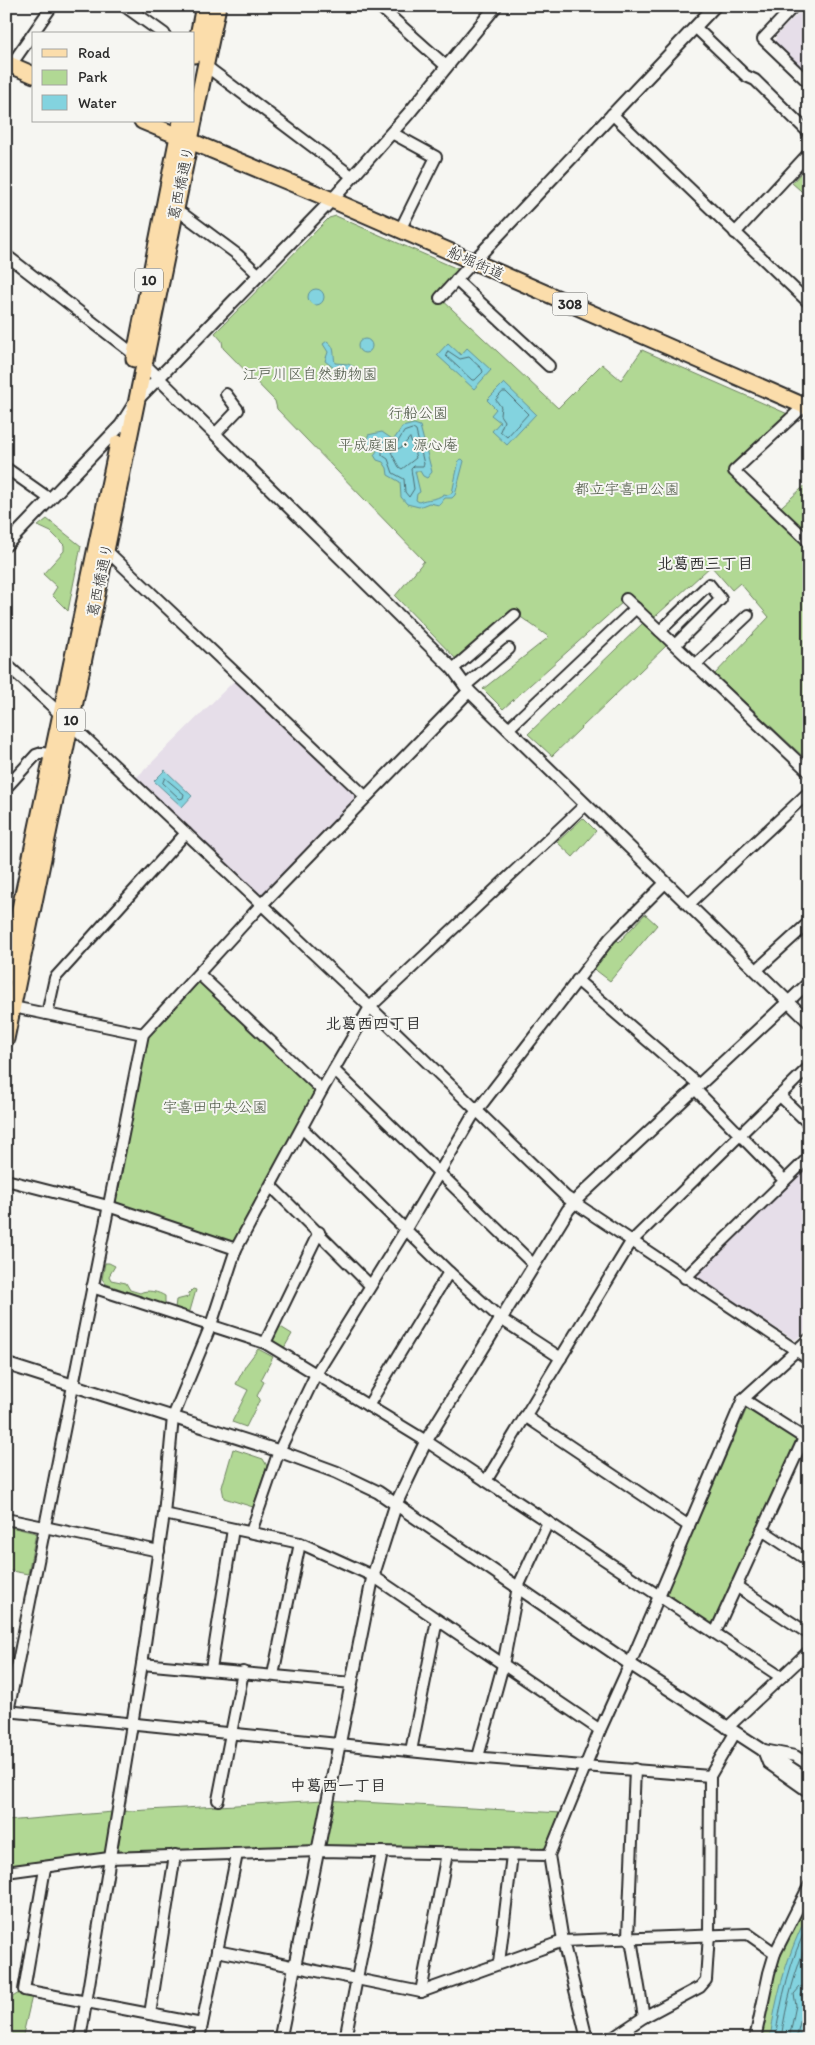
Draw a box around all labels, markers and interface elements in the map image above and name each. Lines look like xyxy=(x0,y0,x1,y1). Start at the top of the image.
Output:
legend xyxy=(32,32,195,122)
text: Road xyxy=(78,44,111,62)
text: Park xyxy=(78,68,108,86)
text: Water xyxy=(78,94,117,112)
street label: 葛西橋通り xyxy=(164,144,198,222)
street label: 船堀街道 xyxy=(445,243,507,283)
road number: 10 xyxy=(135,268,163,292)
road number: 308 xyxy=(552,292,588,316)
park label: 江戸川区自然動物園 xyxy=(242,365,378,383)
park label: 行船公園 xyxy=(388,404,448,422)
park label: 平成庭園・源心庵 xyxy=(338,436,458,454)
park label: 都立宇喜田公園 xyxy=(574,480,680,498)
street label: 葛西橋通り xyxy=(83,541,117,619)
district label: 北葛西三丁目 xyxy=(657,554,753,573)
road number: 10 xyxy=(57,708,85,732)
district label: 北葛西四丁目 xyxy=(325,1014,421,1033)
park label: 宇喜田中央公園 xyxy=(162,1098,268,1116)
district label: 中葛西一丁目 xyxy=(290,1776,386,1795)

